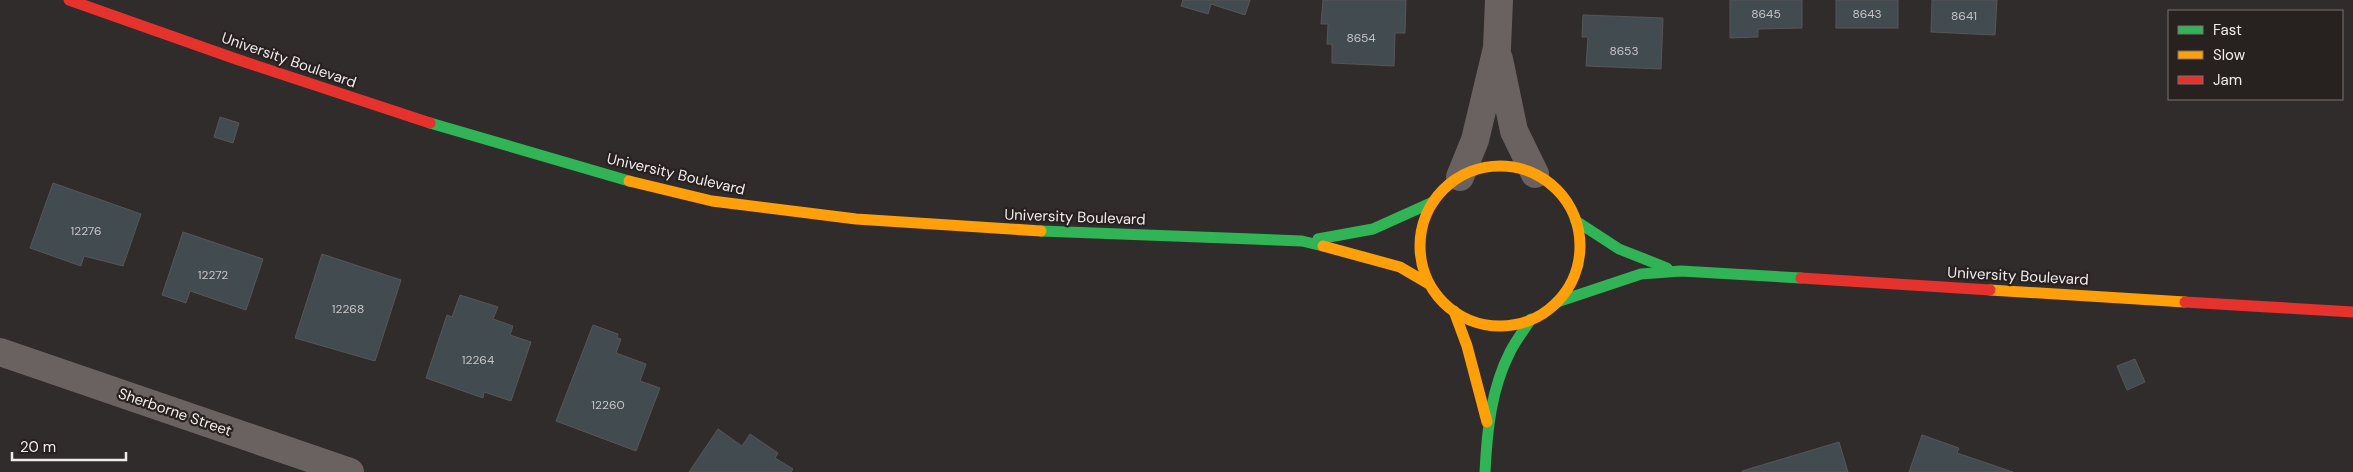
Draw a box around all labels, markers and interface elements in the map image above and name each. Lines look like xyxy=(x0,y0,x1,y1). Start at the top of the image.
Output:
house number: 8645 xyxy=(1751,6,1781,22)
house number: 8643 xyxy=(1852,6,1882,22)
house number: 8641 xyxy=(1951,8,1977,24)
legend xyxy=(2168,10,2343,100)
text: Fast xyxy=(2213,20,2242,40)
street label: University Boulevard xyxy=(219,28,359,92)
house number: 8654 xyxy=(1346,30,1376,46)
house number: 8653 xyxy=(1609,43,1639,59)
text: Slow xyxy=(2213,45,2246,65)
text: Jam xyxy=(2213,70,2242,90)
street label: University Boulevard xyxy=(605,148,747,200)
street label: University Boulevard xyxy=(1004,205,1146,229)
house number: 12276 xyxy=(71,223,102,239)
street label: University Boulevard xyxy=(1947,262,2089,290)
house number: 12272 xyxy=(198,267,228,283)
house number: 12268 xyxy=(332,301,364,317)
house number: 12264 xyxy=(462,352,494,368)
street label: Sherborne Street xyxy=(116,383,235,441)
house number: 12260 xyxy=(591,397,625,413)
scale bar xyxy=(12,430,126,462)
text: 20 m xyxy=(20,437,56,457)

